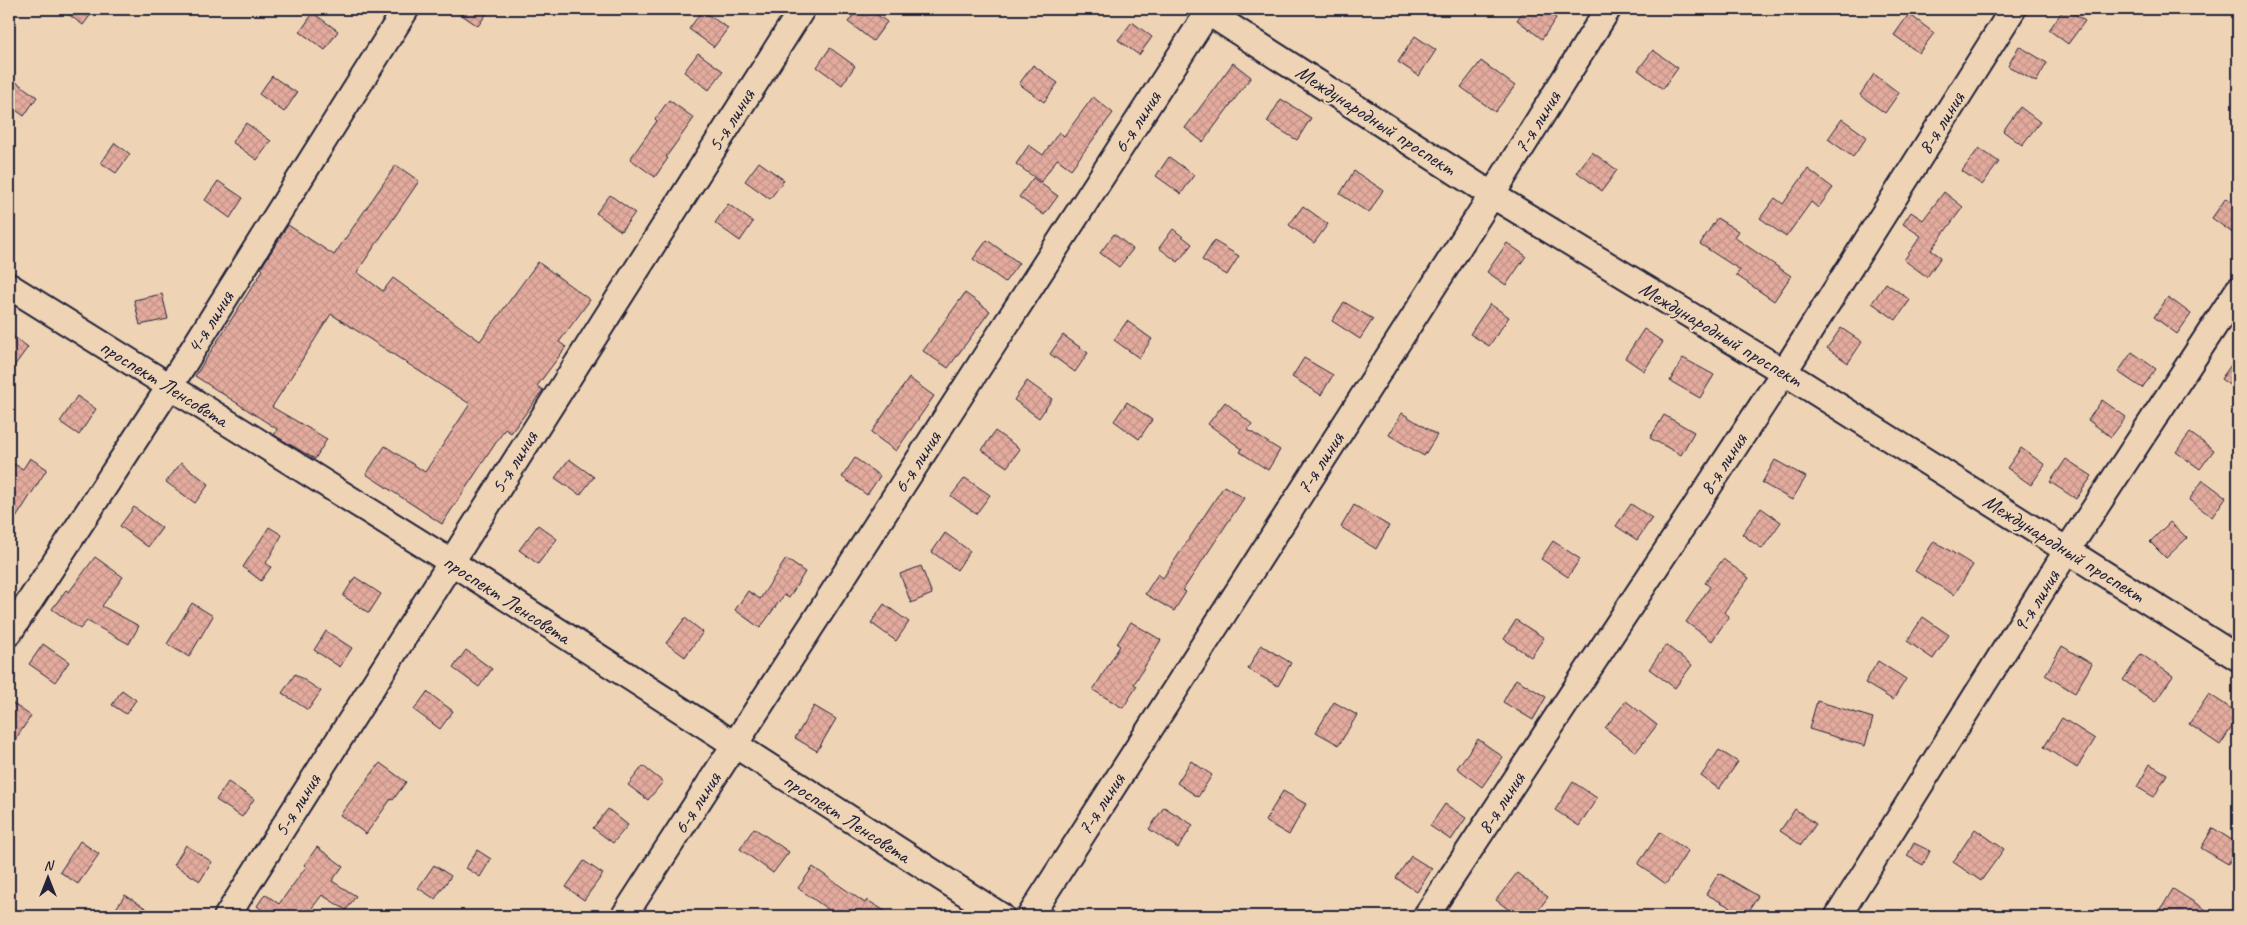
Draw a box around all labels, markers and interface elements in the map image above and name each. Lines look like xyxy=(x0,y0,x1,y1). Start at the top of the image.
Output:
street label: Международный проспект xyxy=(1291,58,1462,182)
street label: 5-я линия xyxy=(702,83,761,156)
street label: 6-я линия xyxy=(1107,85,1168,158)
street label: 7-я линия xyxy=(1508,85,1567,158)
street label: 8-я линия xyxy=(1912,86,1971,159)
street label: Международный проспект xyxy=(1635,275,1808,394)
street label: 4-я линия xyxy=(181,285,240,358)
street label: проспект Ленсовета xyxy=(95,333,235,434)
street label: 5-я линия xyxy=(485,425,544,498)
street label: 6-я линия xyxy=(887,425,948,498)
street label: 7-я линия xyxy=(1290,426,1351,499)
street label: 8-я линия xyxy=(1693,427,1754,500)
street label: Международный проспект xyxy=(1978,488,2151,609)
street label: проспект Ленсовета xyxy=(439,548,577,651)
street label: 9-я линия xyxy=(2007,564,2066,637)
street label: 6-я линия xyxy=(667,766,728,839)
street label: 8-я линия xyxy=(1471,766,1532,839)
street label: проспект Ленсовета xyxy=(779,767,917,870)
street label: 7-я линия xyxy=(1071,767,1132,840)
street label: 5-я линия xyxy=(268,768,327,841)
north arrow xyxy=(22,852,72,902)
text: N xyxy=(44,857,55,874)

